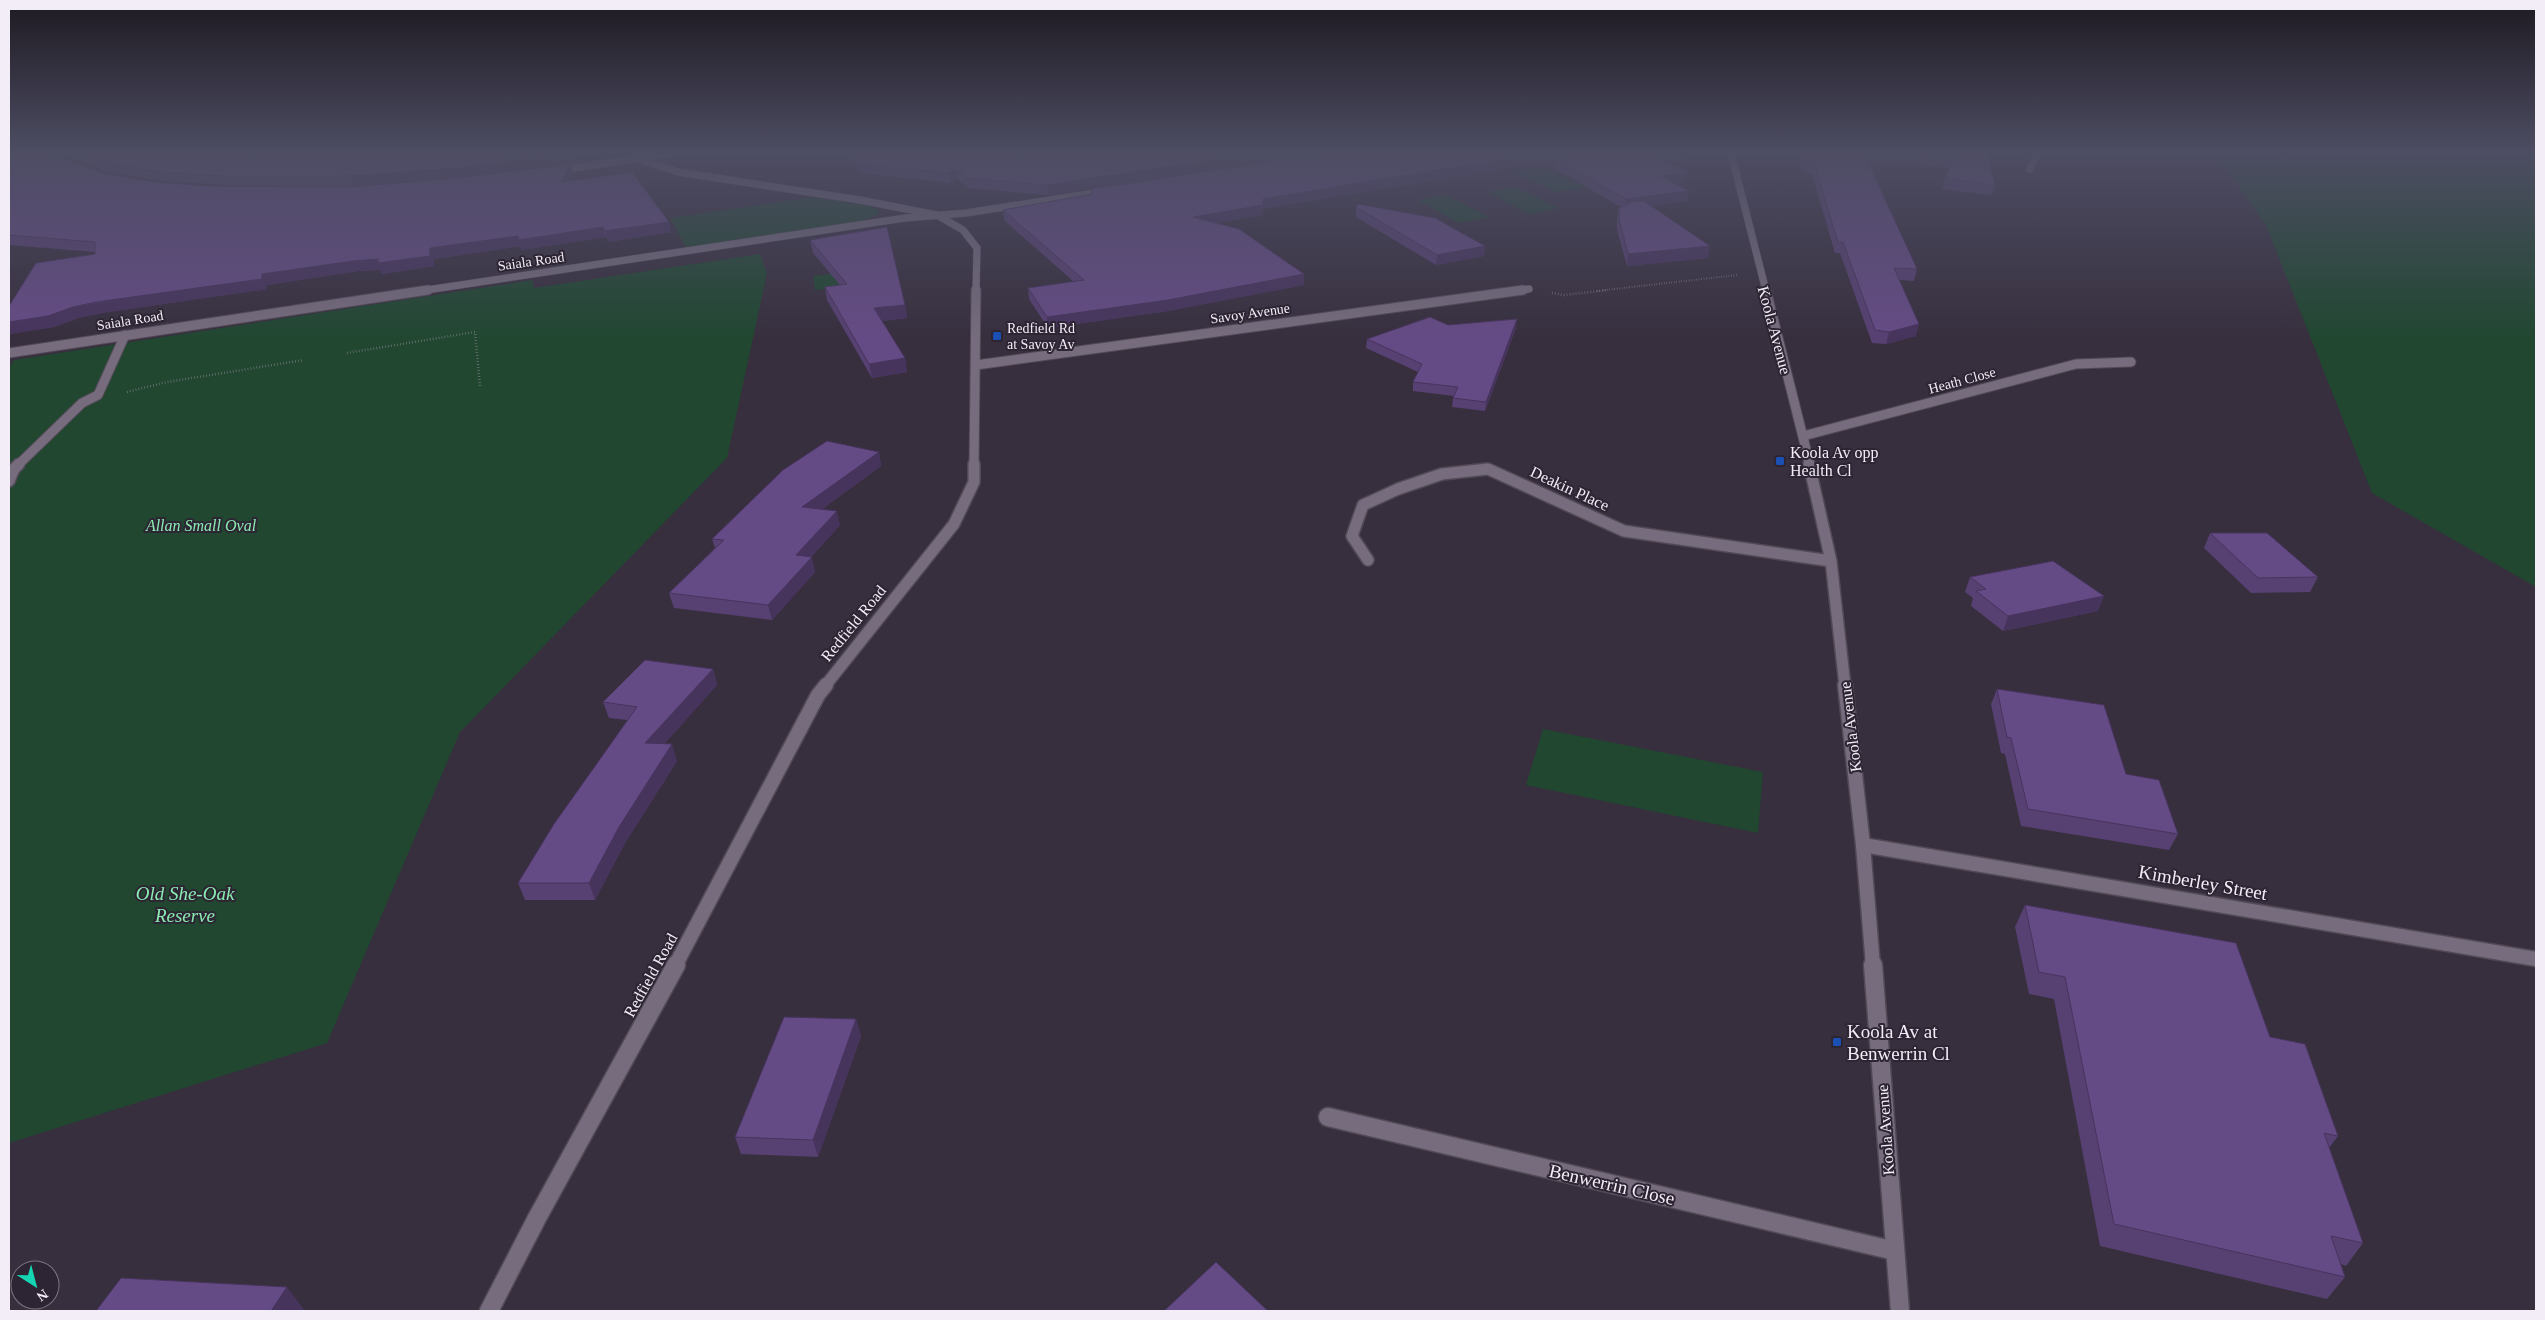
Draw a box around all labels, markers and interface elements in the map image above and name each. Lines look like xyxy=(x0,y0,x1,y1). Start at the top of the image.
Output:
street label: Saiala Road xyxy=(497,249,565,274)
street label: Koola Avenue xyxy=(1755,284,1794,376)
street label: Savoy Avenue xyxy=(1209,300,1291,327)
street label: Saiala Road xyxy=(96,308,164,333)
place label: Redfield Rd at Savoy Av xyxy=(1007,321,1075,352)
marker: Redfield Rd at Savoy Av xyxy=(991,330,1003,342)
street label: Heath Close xyxy=(1927,364,1997,397)
place label: Koola Av opp Health Cl xyxy=(1790,444,1879,479)
marker: Koola Av opp Health Cl xyxy=(1774,455,1786,467)
street label: Deakin Place xyxy=(1528,463,1612,514)
park label: Allan Small Oval xyxy=(145,517,257,534)
street label: Redfield Road xyxy=(818,582,889,665)
street label: Koola Avenue xyxy=(1837,681,1864,773)
street label: Kimberley Street xyxy=(2137,861,2270,904)
park label: Old She-Oak Reserve xyxy=(136,883,235,926)
street label: Redfield Road xyxy=(620,931,680,1020)
place label: Koola Av at Benwerrin Cl xyxy=(1847,1021,1950,1064)
marker: Koola Av at Benwerrin Cl xyxy=(1831,1036,1843,1048)
street label: Koola Avenue xyxy=(1874,1084,1897,1176)
street label: Benwerrin Close xyxy=(1547,1160,1677,1209)
north arrow xyxy=(10,1260,60,1310)
text: N xyxy=(34,1286,51,1304)

